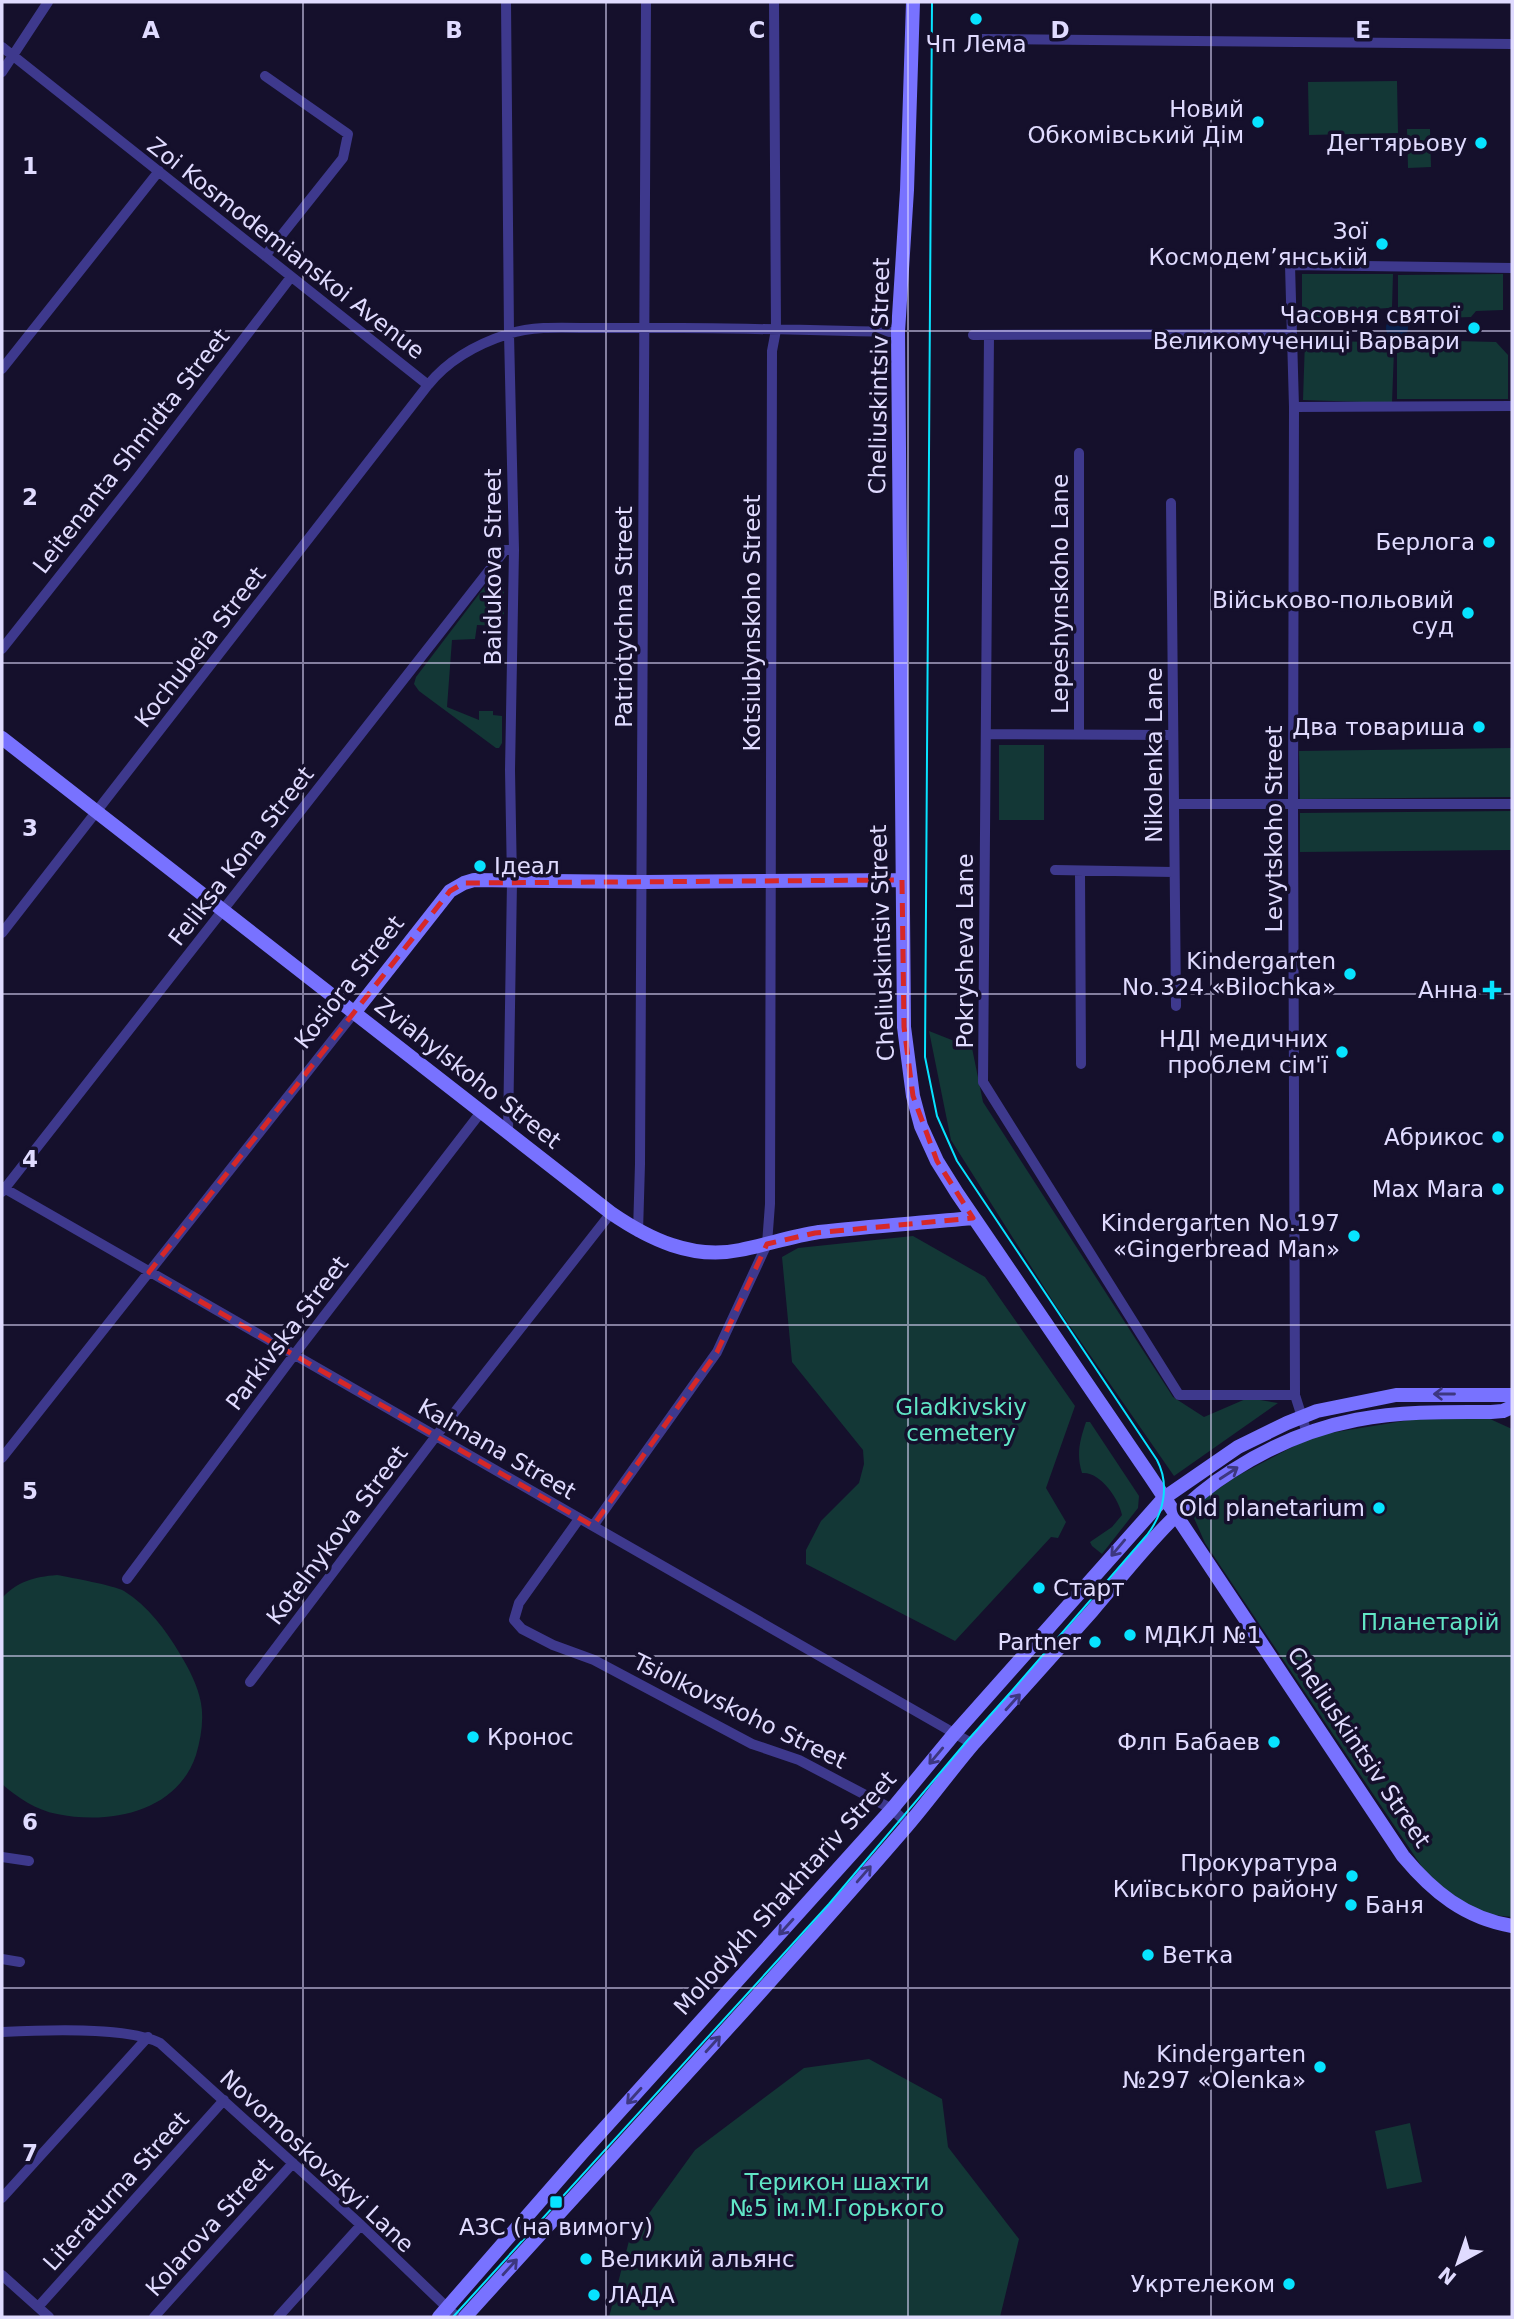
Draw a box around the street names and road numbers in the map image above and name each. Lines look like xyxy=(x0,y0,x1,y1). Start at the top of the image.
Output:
street label: Zoi Kosmodemianskoi Avenue xyxy=(142,132,430,364)
street label: Cheliuskintsiv Street xyxy=(864,257,894,495)
street label: Leitenanta Shmidta Street xyxy=(28,324,234,578)
street label: Baidukova Street xyxy=(480,469,506,665)
street label: Lepeshynskoho Lane xyxy=(1047,474,1073,714)
street label: Kotsiubynskoho Street xyxy=(739,494,765,752)
street label: Patriotychna Street xyxy=(611,506,637,728)
street label: Kochubeia Street xyxy=(129,562,271,732)
street label: Nikolenka Lane xyxy=(1141,667,1167,843)
street label: Levytskoho Street xyxy=(1261,725,1287,933)
street label: Feliksa Kona Street xyxy=(163,762,319,950)
street label: Cheliuskintsiv Street xyxy=(865,824,899,1062)
street label: Pokrysheva Lane xyxy=(952,854,978,1048)
street label: Kosiora Street xyxy=(289,910,409,1054)
street label: Zviahylskoho Street xyxy=(370,992,566,1154)
street label: Parkivska Street xyxy=(221,1251,353,1415)
street label: Kalmana Street xyxy=(414,1393,580,1505)
street label: Kotelnykova Street xyxy=(261,1440,413,1630)
street label: Cheliuskintsiv Street xyxy=(1282,1642,1436,1852)
street label: Tsiolkovskoho Street xyxy=(628,1648,851,1774)
street label: Molodykh Shakhtariv Street xyxy=(669,1766,901,2020)
street label: Novomoskovskyi Lane xyxy=(215,2065,419,2257)
street label: Literaturna Street xyxy=(38,2106,194,2276)
street label: Kolarova Street xyxy=(140,2153,278,2301)

